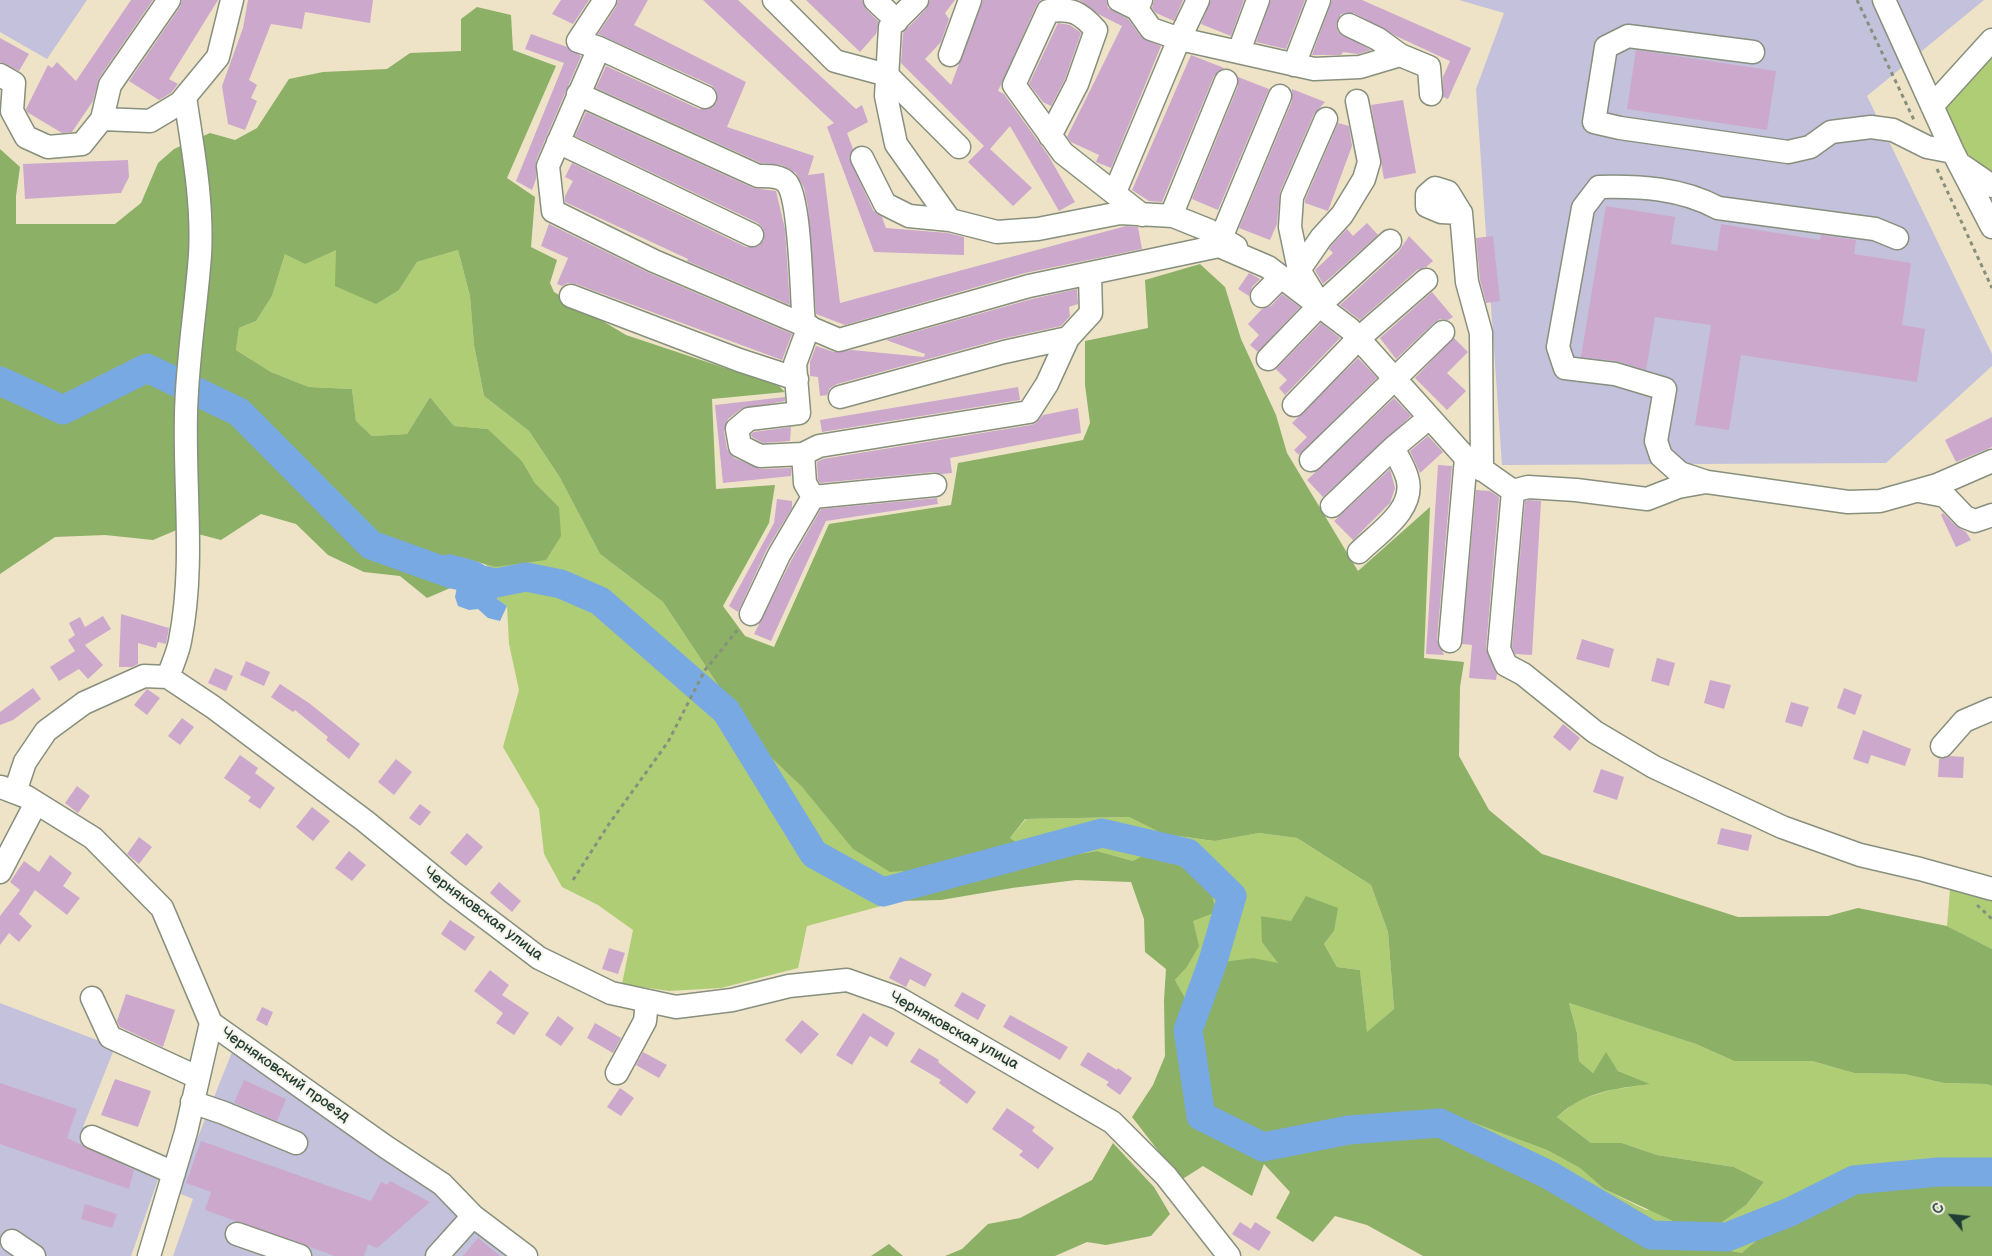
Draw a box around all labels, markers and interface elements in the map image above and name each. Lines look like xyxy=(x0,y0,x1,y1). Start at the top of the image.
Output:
street label: Черняковская улица xyxy=(420,863,546,965)
street label: Черняковская улица xyxy=(886,988,1022,1074)
street label: Черняковский проезд xyxy=(217,1024,353,1126)
north arrow xyxy=(1927,1191,1977,1241)
text: С xyxy=(1929,1200,1948,1217)

